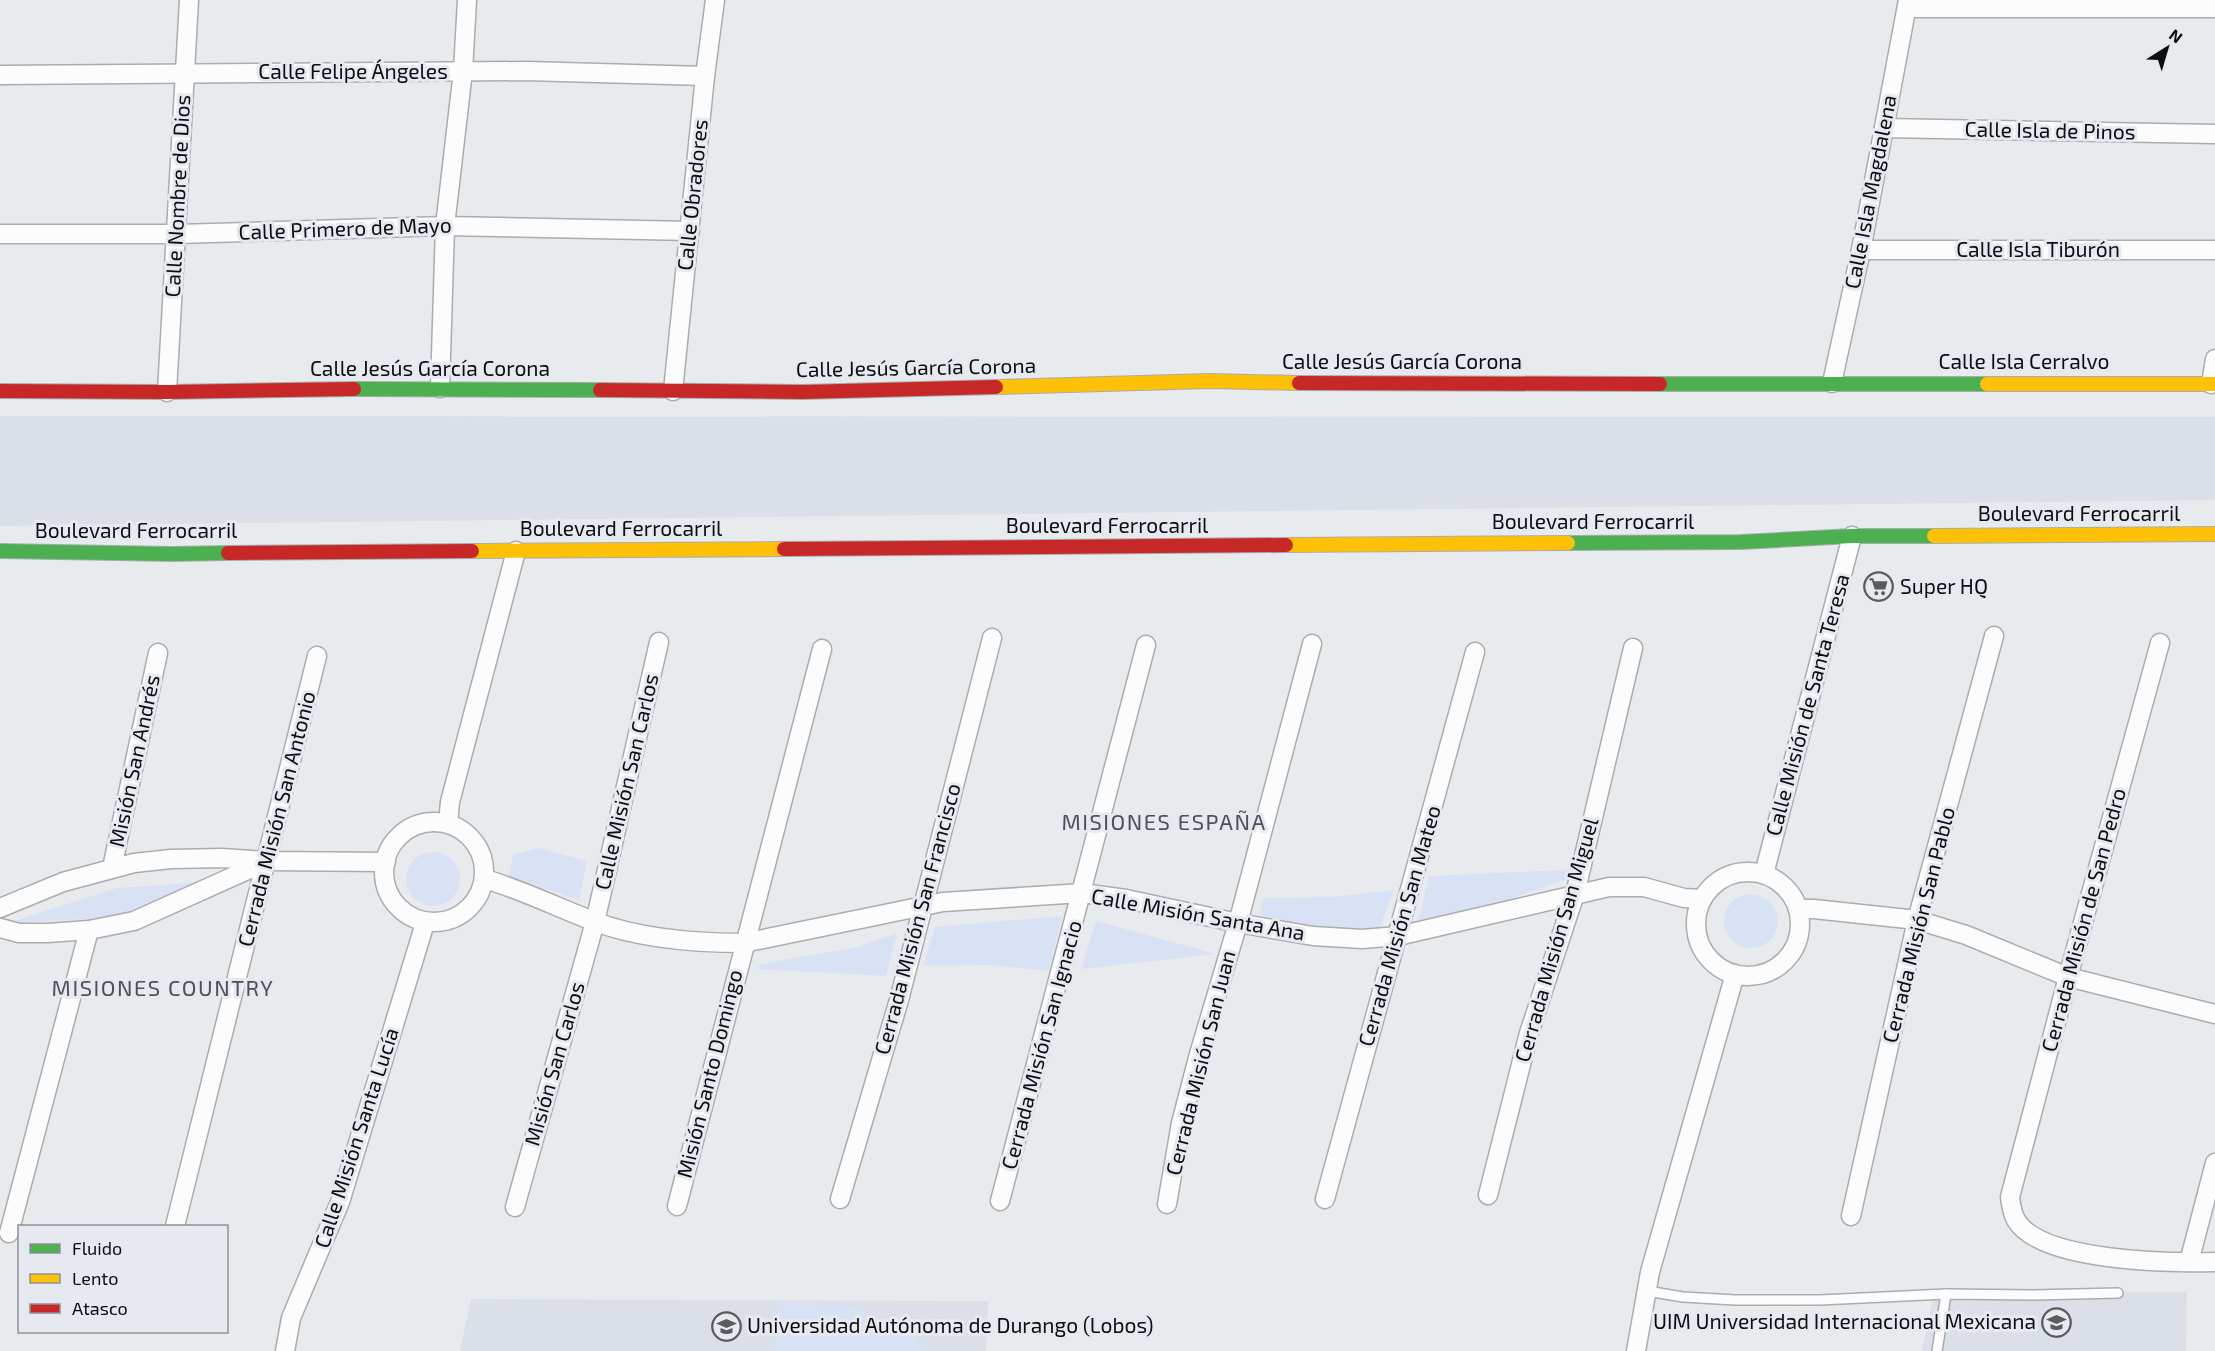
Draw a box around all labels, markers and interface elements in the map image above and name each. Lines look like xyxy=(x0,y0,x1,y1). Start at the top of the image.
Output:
north arrow xyxy=(2137,18,2197,78)
text: N xyxy=(2166,25,2187,47)
street label: Calle Felipe Ángeles xyxy=(258,58,448,83)
street label: Calle Isla Magdalena xyxy=(1838,93,1901,291)
street label: Calle Nombre de Dios xyxy=(159,94,194,298)
street label: Calle Isla de Pinos xyxy=(1964,116,2136,143)
street label: Calle Obradores xyxy=(671,118,712,272)
street label: Calle Primero de Mayo xyxy=(238,211,452,244)
street label: Calle Isla Tiburón xyxy=(1956,236,2120,261)
street label: Calle Jesús García Corona xyxy=(1282,348,1522,373)
street label: Calle Isla Cerralvo xyxy=(1939,348,2109,373)
street label: Calle Jesús García Corona xyxy=(796,352,1036,381)
street label: Calle Jesús García Corona xyxy=(310,355,550,380)
street label: Boulevard Ferrocarril xyxy=(1978,500,2181,525)
street label: Boulevard Ferrocarril xyxy=(1492,508,1695,533)
street label: Boulevard Ferrocarril xyxy=(1006,512,1209,537)
street label: Boulevard Ferrocarril xyxy=(520,515,723,540)
street label: Boulevard Ferrocarril xyxy=(35,517,238,542)
street label: Calle Misión de Santa Teresa xyxy=(1760,571,1854,838)
supermarket icon: Super HQ xyxy=(1863,571,1895,603)
place label: Super HQ xyxy=(1900,573,1988,599)
street label: Calle Misión San Carlos xyxy=(588,671,663,892)
street label: Misión San Andrés xyxy=(103,672,164,849)
street label: Cerrada Misión San Antonio xyxy=(232,688,319,949)
street label: Cerrada Misión San Francisco xyxy=(868,780,965,1057)
street label: Cerrada Misión de San Pedro xyxy=(2035,785,2130,1054)
street label: Cerrada Misión San Mateo xyxy=(1352,802,1445,1049)
street label: Cerrada Misión San Pablo xyxy=(1876,804,1959,1045)
district label: MISIONES ESPAÑA xyxy=(1061,808,1267,834)
street label: Cerrada Misión San Miguel xyxy=(1509,814,1603,1065)
street label: Calle Misión Santa Ana xyxy=(1090,882,1307,945)
street label: Cerrada Misión San Ignacio xyxy=(995,917,1086,1172)
street label: Cerrada Misión San Juan xyxy=(1159,948,1240,1178)
street label: Misión Santo Domingo xyxy=(671,967,747,1180)
district label: MISIONES COUNTRY xyxy=(52,974,274,1000)
street label: Misión San Carlos xyxy=(518,979,589,1148)
street label: Calle Misión Santa Lucía xyxy=(308,1024,403,1251)
legend xyxy=(18,1225,228,1333)
text: Fluido xyxy=(72,1237,122,1259)
text: Lento xyxy=(72,1267,118,1289)
text: Atasco xyxy=(72,1297,128,1319)
school or university icon: UIM Universidad Internacional Mexicana xyxy=(2041,1306,2073,1338)
place label: UIM Universidad Internacional Mexicana xyxy=(1653,1308,2036,1333)
school or university icon: Universidad Autónoma de Durango (Lobos) xyxy=(710,1310,742,1342)
place label: Universidad Autónoma de Durango (Lobos) xyxy=(747,1312,1154,1337)

